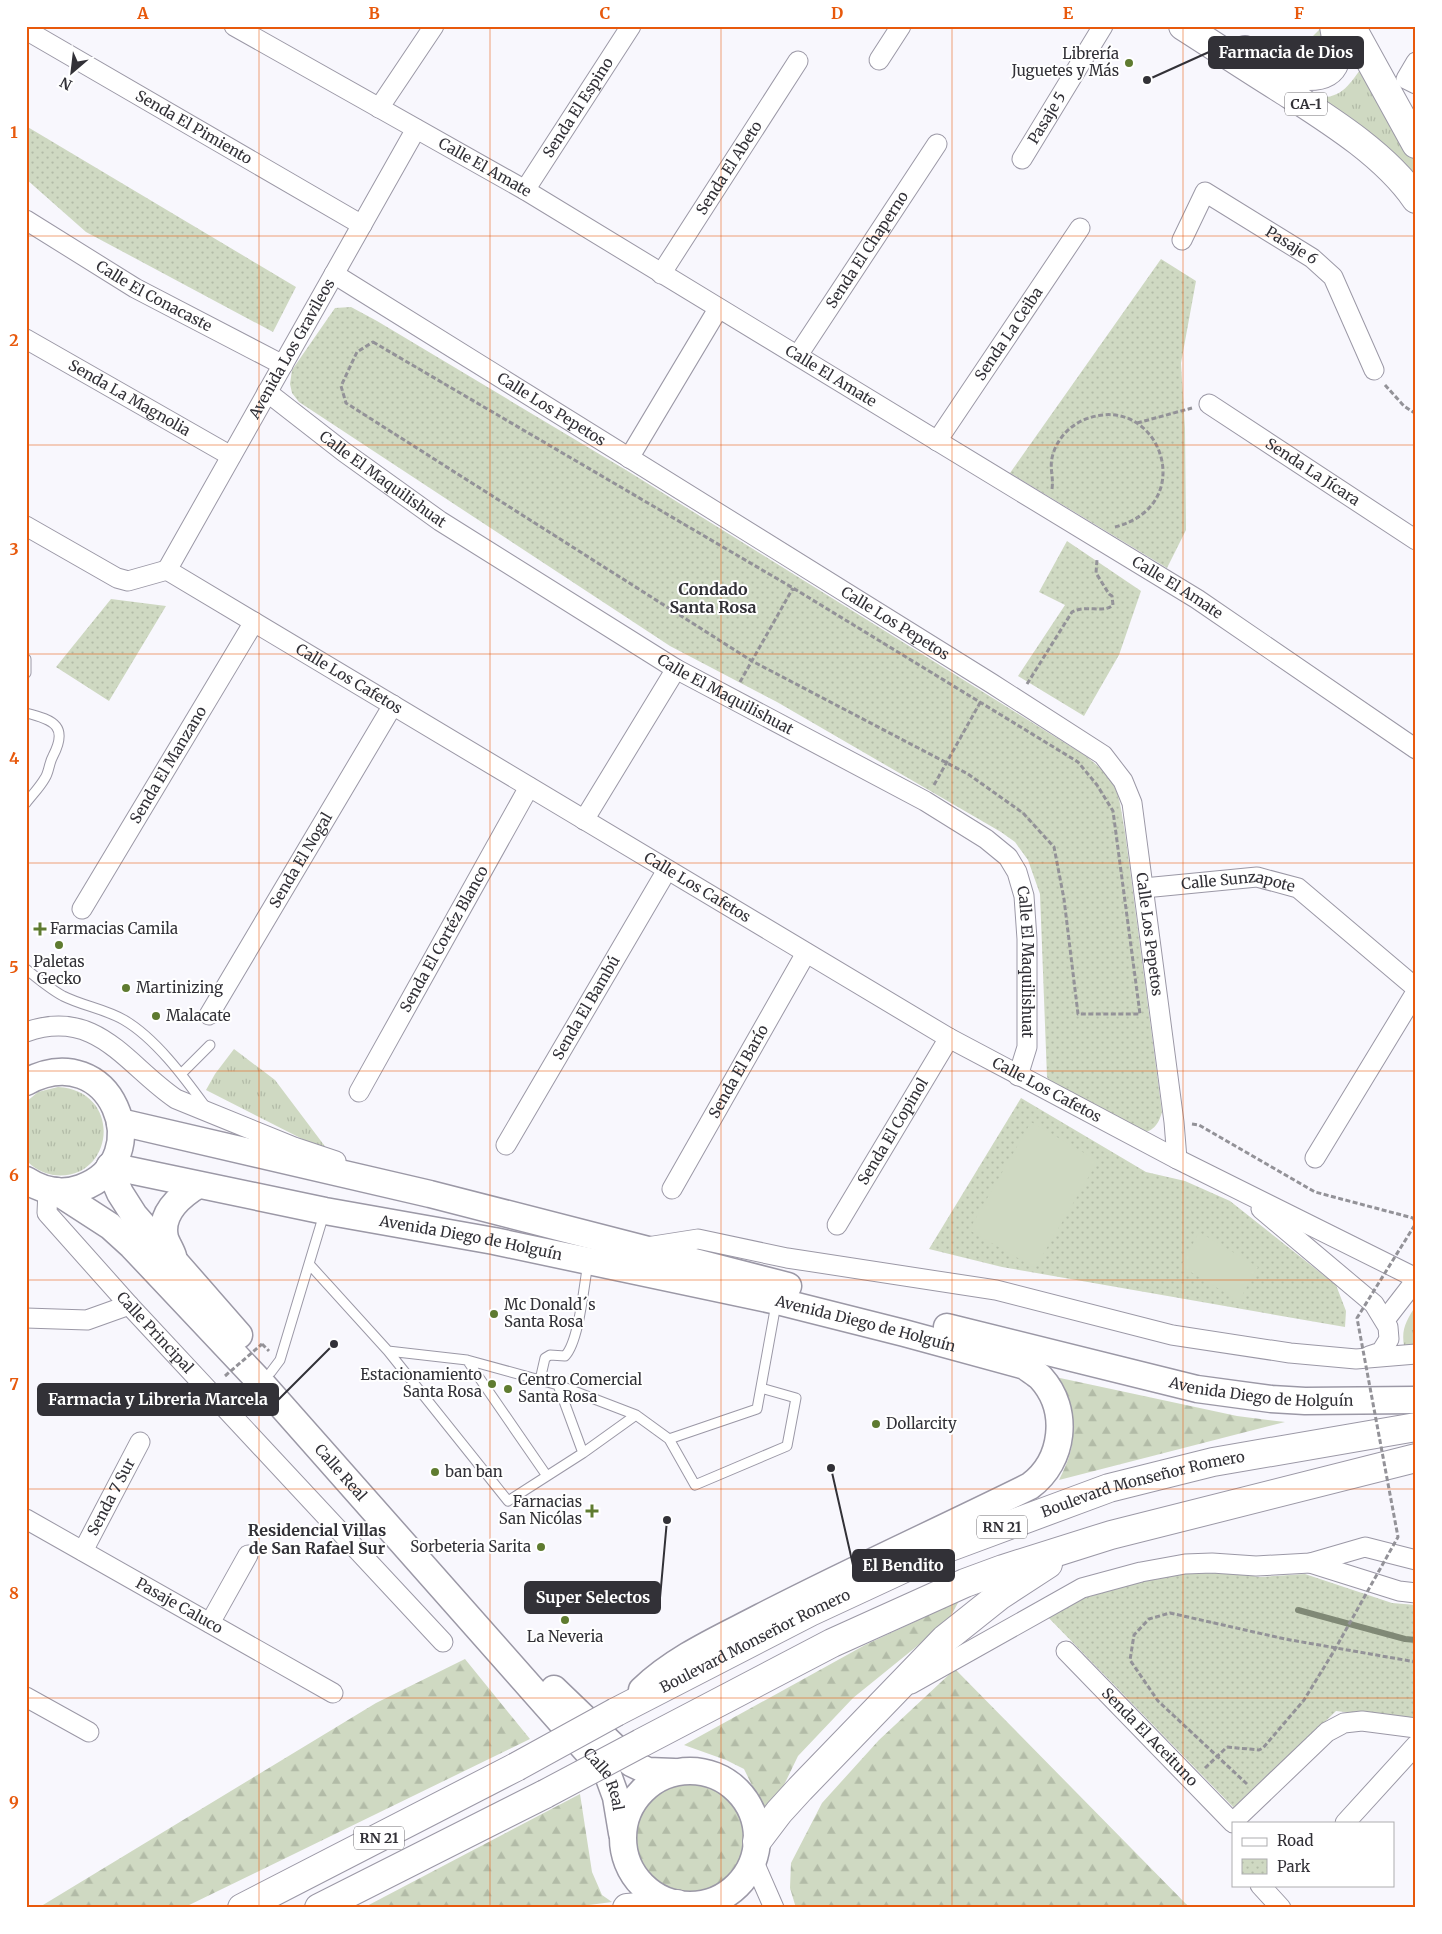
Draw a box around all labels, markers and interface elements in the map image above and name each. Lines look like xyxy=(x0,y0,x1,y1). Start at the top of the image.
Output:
text: A xyxy=(136,3,149,23)
text: B xyxy=(368,3,380,23)
text: C xyxy=(600,3,610,23)
text: D xyxy=(831,3,843,23)
text: E xyxy=(1063,3,1074,23)
text: F xyxy=(1294,3,1304,23)
callout: Farmacia de Dios xyxy=(1209,37,1363,68)
text: Farmacia de Dios xyxy=(1219,42,1353,62)
place label: Librería Juguetes y Más xyxy=(1010,44,1119,80)
north arrow xyxy=(48,48,98,98)
street label: Senda El Espino xyxy=(538,54,617,161)
marker: Librería Juguetes y Más xyxy=(1123,57,1135,69)
text: N xyxy=(57,73,75,94)
street label: Senda El Pimiento xyxy=(132,86,256,168)
street label: Pasaje 5 xyxy=(1023,88,1070,147)
road number: CA-1 xyxy=(1285,92,1327,116)
street label: Senda El Abeto xyxy=(692,117,766,218)
text: 1 xyxy=(10,122,18,142)
street label: Calle El Amate xyxy=(435,133,535,201)
street label: Senda El Chaperno xyxy=(822,187,912,312)
street label: Pasaje 6 xyxy=(1262,222,1322,268)
street label: Calle El Conacaste xyxy=(93,256,215,335)
street label: Avenida Los Gravileos xyxy=(244,275,339,423)
street label: Senda La Ceiba xyxy=(970,283,1047,384)
text: 2 xyxy=(9,330,19,350)
street label: Calle El Amate xyxy=(782,341,880,411)
street label: Senda La Magnolia xyxy=(65,355,194,440)
street label: Calle Los Pepetos xyxy=(494,368,609,450)
street label: Calle El Maquilishuat xyxy=(316,426,450,531)
street label: Senda La Jícara xyxy=(1262,434,1364,510)
text: 3 xyxy=(9,539,19,559)
street label: Calle El Amate xyxy=(1129,552,1227,623)
district label: Condado Santa Rosa xyxy=(669,579,757,617)
street label: Calle Los Pepetos xyxy=(838,582,953,664)
street label: Calle Los Cafetos xyxy=(292,639,406,718)
street label: Calle El Maquilishuat xyxy=(654,650,797,739)
street label: Senda El Manzano xyxy=(125,702,211,827)
text: 4 xyxy=(9,748,19,768)
street label: Senda El Nogal xyxy=(265,808,336,911)
street label: Calle Los Cafetos xyxy=(641,848,754,926)
street label: Senda El Cortéz Blanco xyxy=(395,862,492,1015)
street label: Calle Sunzapote xyxy=(1180,867,1297,896)
street label: Calle Los Pepetos xyxy=(1132,871,1167,997)
street label: Calle El Maquilishuat xyxy=(1013,884,1037,1038)
place label: Farmacias Camila xyxy=(50,919,178,938)
marker: Farmacias Camila xyxy=(34,923,46,935)
marker: Paletas Gecko xyxy=(53,939,65,951)
place label: Paletas Gecko xyxy=(33,952,85,988)
street label: Senda El Bambú xyxy=(548,952,624,1063)
text: 5 xyxy=(9,957,19,977)
place label: Martinizing xyxy=(136,978,223,997)
marker: Martinizing xyxy=(120,982,132,994)
place label: Malacate xyxy=(166,1006,231,1025)
marker: Malacate xyxy=(150,1010,162,1022)
street label: Senda El Barío xyxy=(704,1021,772,1121)
street label: Calle Los Cafetos xyxy=(989,1053,1105,1126)
street label: Senda El Copinol xyxy=(853,1074,932,1188)
text: 6 xyxy=(9,1165,19,1185)
street label: Avenida Diego de Holguín xyxy=(377,1211,564,1264)
street label: Calle Principal xyxy=(113,1288,198,1377)
street label: Avenida Diego de Holguín xyxy=(773,1291,958,1356)
place label: Mc Donald´s Santa Rosa xyxy=(504,1295,596,1331)
marker: Mc Donald´s Santa Rosa xyxy=(488,1308,500,1320)
place label: Estacionamiento Santa Rosa xyxy=(360,1365,482,1401)
place label: Centro Comercial Santa Rosa xyxy=(518,1370,643,1406)
street label: Avenida Diego de Holguín xyxy=(1166,1372,1354,1410)
text: 7 xyxy=(9,1374,19,1394)
marker: Estacionamiento Santa Rosa xyxy=(486,1378,498,1390)
marker: Centro Comercial Santa Rosa xyxy=(502,1383,514,1395)
callout: Farmacia y Libreria Marcela xyxy=(38,1384,278,1415)
text: Farmacia y Libreria Marcela xyxy=(48,1389,268,1409)
place label: Dollarcity xyxy=(886,1414,957,1433)
marker: Dollarcity xyxy=(870,1418,882,1430)
street label: Calle Real xyxy=(311,1440,371,1505)
street label: Boulevard Monseñor Romero xyxy=(1038,1447,1246,1521)
street label: Senda 7 Sur xyxy=(83,1455,139,1539)
place label: ban ban xyxy=(444,1462,503,1481)
marker: ban ban xyxy=(429,1466,441,1478)
place label: Farnacias San Nicólas xyxy=(499,1492,582,1528)
marker: Farnacias San Nicólas xyxy=(586,1505,598,1517)
road number: RN 21 xyxy=(977,1515,1027,1538)
district label: Residencial Villas de San Rafael Sur xyxy=(248,1520,386,1558)
place label: Sorbeteria Sarita xyxy=(410,1537,531,1556)
marker: Sorbeteria Sarita xyxy=(535,1541,547,1553)
callout: El Bendito xyxy=(853,1550,954,1581)
text: El Bendito xyxy=(862,1555,944,1575)
street label: Pasaje Caluco xyxy=(132,1573,226,1638)
callout: Super Selectos xyxy=(525,1582,660,1613)
text: 8 xyxy=(9,1583,19,1603)
street label: Boulevard Monseñor Romero xyxy=(656,1585,853,1697)
text: Super Selectos xyxy=(536,1587,650,1607)
marker: La Neveria xyxy=(559,1614,571,1626)
place label: La Neveria xyxy=(527,1627,603,1646)
street label: Senda El Aceituno xyxy=(1098,1683,1202,1790)
street label: Calle Real xyxy=(580,1744,628,1812)
text: 9 xyxy=(9,1792,19,1812)
legend xyxy=(1232,1822,1394,1886)
road number: RN 21 xyxy=(354,1826,404,1850)
text: Road xyxy=(1277,1831,1313,1850)
text: Park xyxy=(1277,1857,1311,1876)

